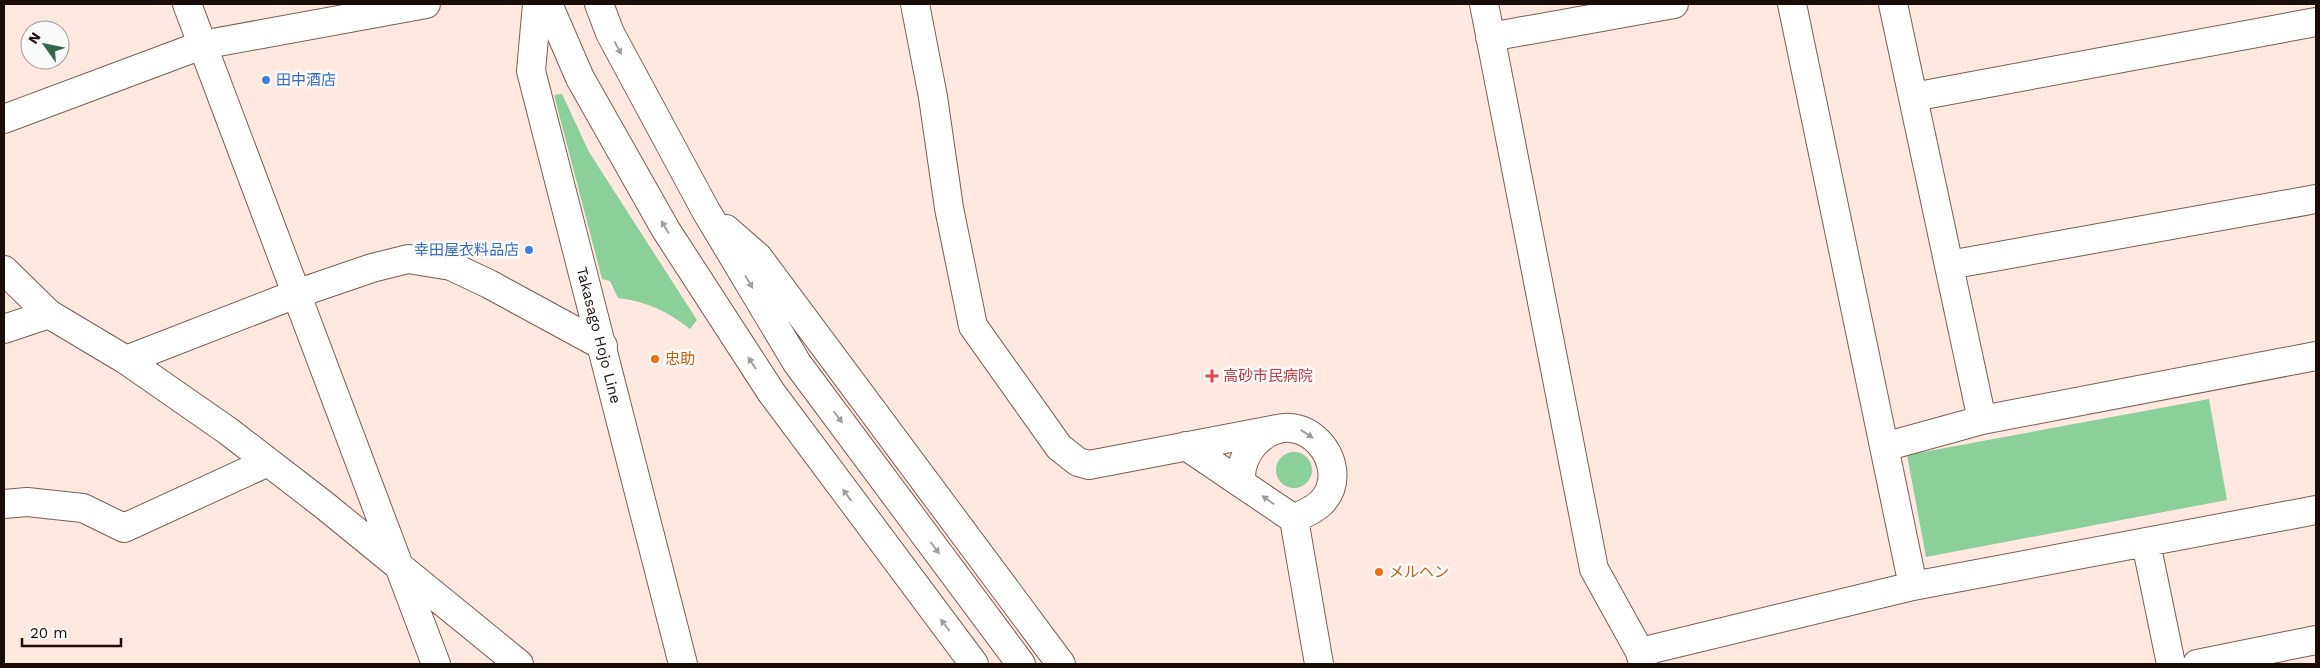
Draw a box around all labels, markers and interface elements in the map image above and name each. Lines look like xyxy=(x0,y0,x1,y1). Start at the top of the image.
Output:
north arrow xyxy=(20,20,70,70)
text: N xyxy=(25,29,44,47)
one-way arrow xyxy=(614,41,622,56)
place label: 田中酒店 xyxy=(276,71,336,89)
marker: 田中酒店 xyxy=(260,74,272,86)
one-way arrow xyxy=(660,220,669,233)
place label: 幸田屋衣料品店 xyxy=(414,241,519,259)
marker: 幸田屋衣料品店 xyxy=(523,244,535,256)
street label: Takasago Hojo Line xyxy=(573,265,625,405)
one-way arrow xyxy=(744,275,753,288)
place label: 忠助 xyxy=(665,350,695,368)
marker: 忠助 xyxy=(649,353,661,365)
one-way arrow xyxy=(748,357,757,370)
place label: 高砂市民病院 xyxy=(1223,367,1313,385)
marker: 高砂市民病院 xyxy=(1205,369,1219,383)
one-way arrow xyxy=(833,410,843,424)
one-way arrow xyxy=(1301,429,1314,439)
one-way arrow xyxy=(842,489,853,502)
one-way arrow xyxy=(1261,495,1275,505)
one-way arrow xyxy=(930,541,940,555)
place label: メルヘン xyxy=(1389,563,1449,581)
marker: メルヘン xyxy=(1373,566,1385,578)
scale bar xyxy=(22,616,121,648)
one-way arrow xyxy=(939,619,950,632)
text: 20 m xyxy=(30,624,68,642)

